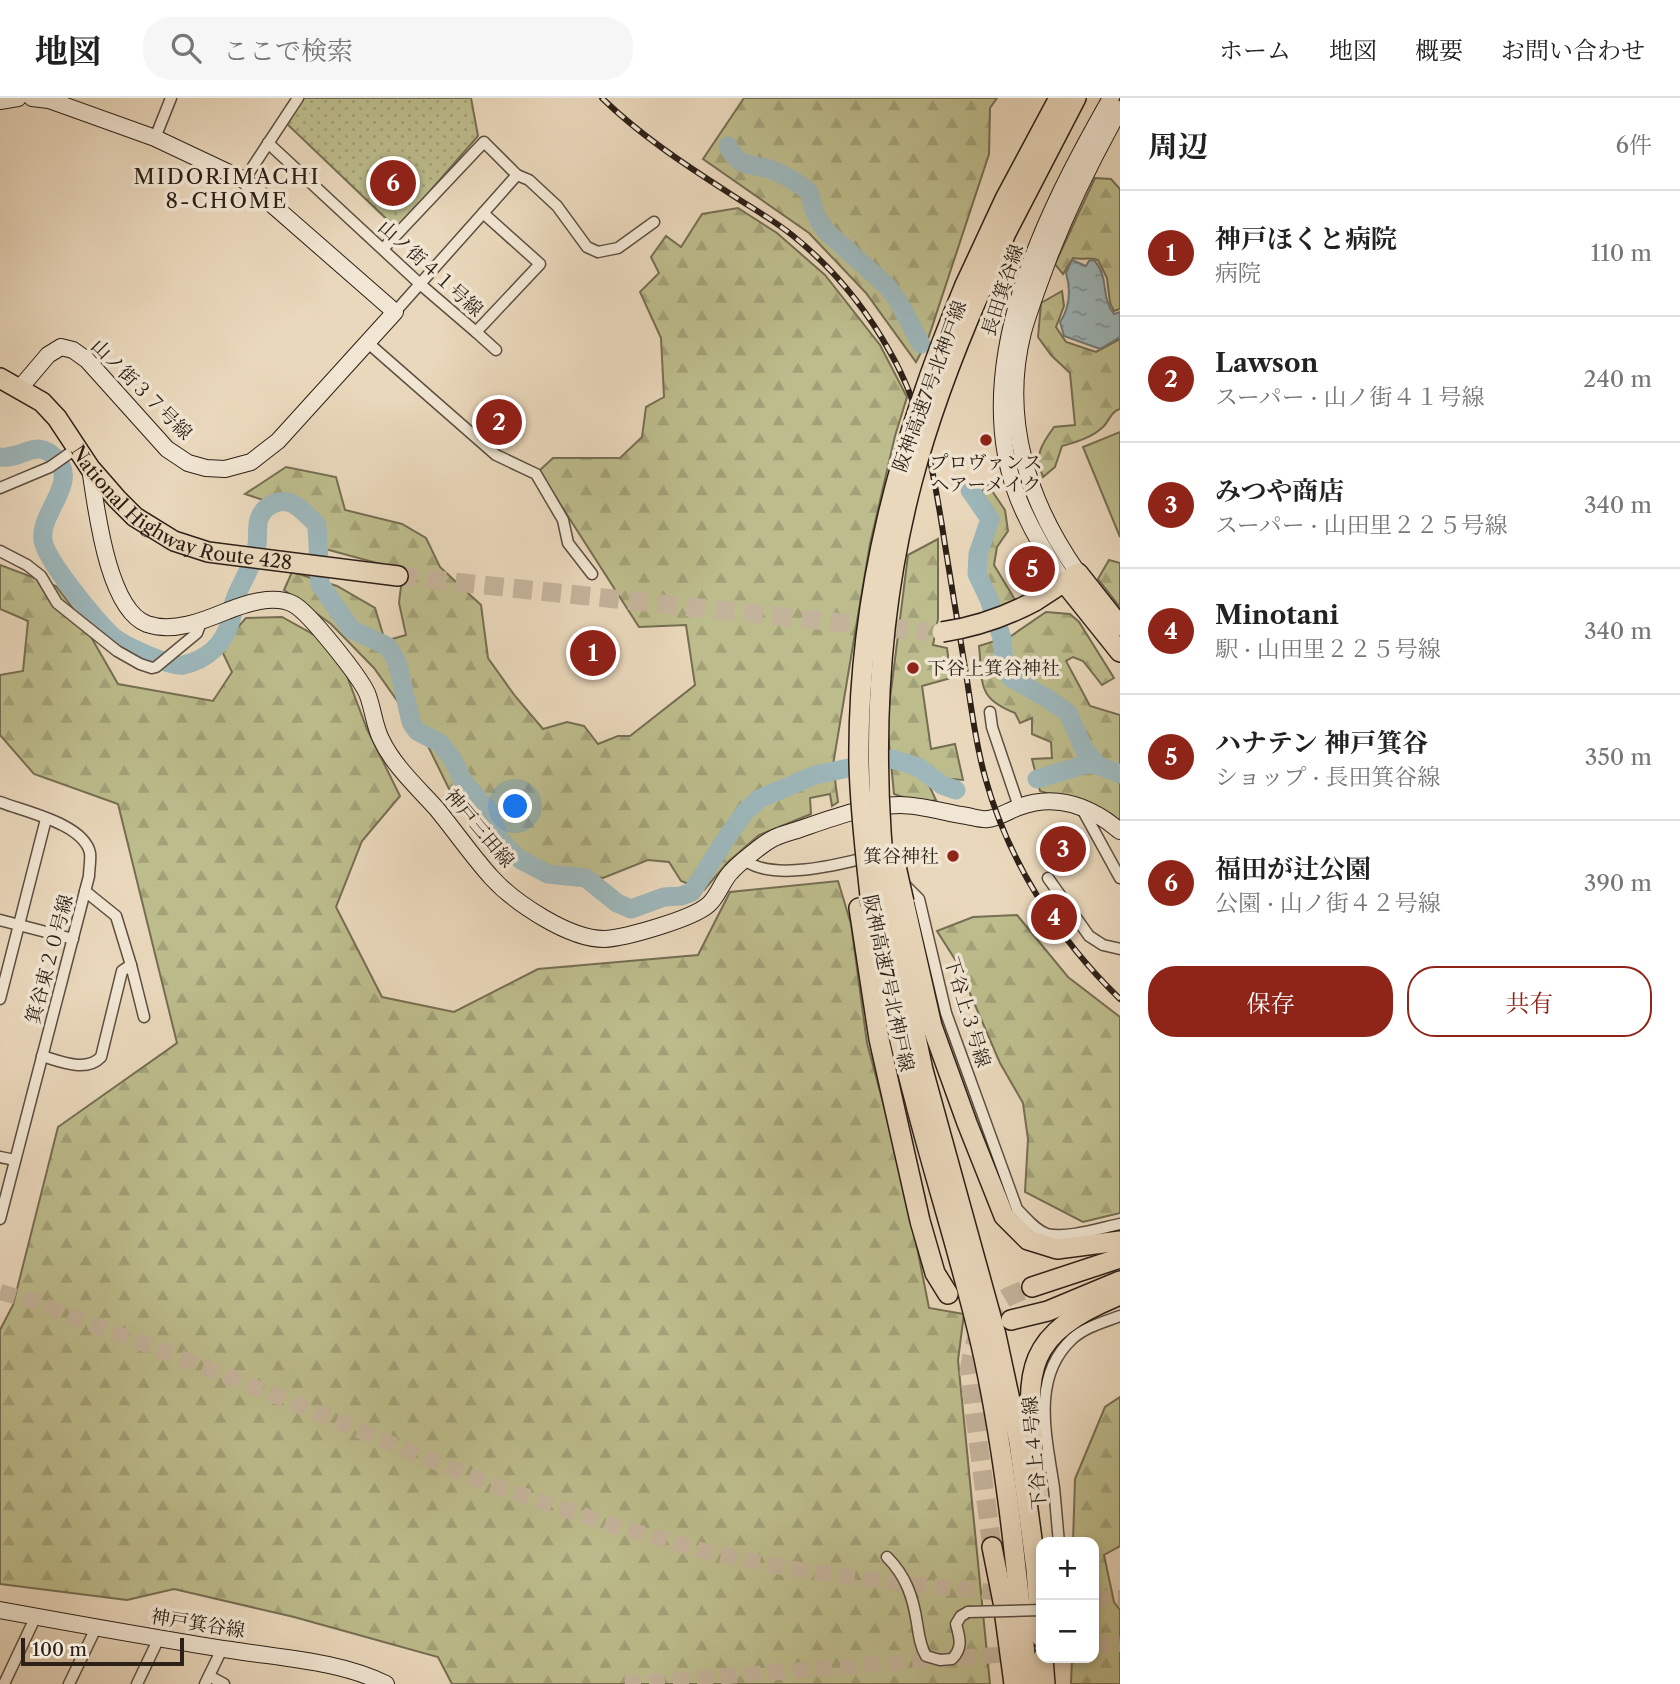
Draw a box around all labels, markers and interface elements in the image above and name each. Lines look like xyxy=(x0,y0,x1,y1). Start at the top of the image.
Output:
search box xyxy=(143,17,633,80)
icon: search xyxy=(167,29,205,67)
text: 地図 xyxy=(35,31,101,72)
text: ここで検索 xyxy=(223,35,353,67)
text: ホーム xyxy=(1219,36,1291,65)
text: 地図 xyxy=(1329,36,1377,65)
text: 概要 xyxy=(1415,36,1463,65)
text: お問い合わせ xyxy=(1501,36,1645,65)
text: 周辺 xyxy=(1148,128,1208,165)
text: 6件 xyxy=(1616,131,1652,159)
pin: 6 xyxy=(370,157,416,209)
district label: MIDORIMACHI 8-CHOME xyxy=(134,164,320,213)
street label: 山ノ街４１号線 xyxy=(374,215,488,321)
text: 神戸ほくと病院 xyxy=(1215,223,1397,255)
text: 1 xyxy=(1166,239,1176,267)
text: 110 m xyxy=(1591,239,1652,267)
street label: 長田箕谷線 xyxy=(977,241,1028,339)
text: 病院 xyxy=(1215,259,1261,287)
street label: 阪神高速7号北神戸線 xyxy=(888,297,971,475)
street label: 山ノ街３７号線 xyxy=(86,334,197,445)
text: Lawson xyxy=(1215,347,1318,379)
text: 2 xyxy=(1164,365,1178,393)
text: 240 m xyxy=(1583,365,1652,393)
text: スーパー · 山ノ街４１号線 xyxy=(1215,383,1484,411)
pin: 2 xyxy=(476,396,522,448)
marker: プロヴァンス ヘアーメイク xyxy=(978,432,994,448)
street label: National Highway Route 428 xyxy=(66,441,293,575)
place label: プロヴァンス ヘアーメイク xyxy=(929,451,1043,496)
text: みつや商店 xyxy=(1215,475,1344,507)
text: 3 xyxy=(1165,491,1178,519)
text: 340 m xyxy=(1584,491,1652,519)
text: スーパー · 山田里２２５号線 xyxy=(1215,511,1507,539)
pin: 5 xyxy=(1009,543,1055,595)
text: Minotani xyxy=(1215,599,1339,631)
text: 4 xyxy=(1164,617,1178,645)
text: 340 m xyxy=(1584,617,1652,645)
pin: 1 xyxy=(570,627,616,679)
text: 駅 · 山田里２２５号線 xyxy=(1215,635,1441,663)
place label: 下谷上箕谷神社 xyxy=(927,657,1060,680)
marker: 下谷上箕谷神社 xyxy=(905,660,921,676)
text: ハナテン 神戸箕谷 xyxy=(1215,727,1428,759)
text: 5 xyxy=(1165,743,1177,771)
text: 350 m xyxy=(1585,743,1652,771)
text: ショップ · 長田箕谷線 xyxy=(1215,763,1440,791)
street label: 神戸三田線 xyxy=(440,785,519,872)
your location xyxy=(498,789,532,823)
pin: 3 xyxy=(1040,823,1086,875)
place label: 箕谷神社 xyxy=(863,845,939,868)
marker: 箕谷神社 xyxy=(945,848,961,864)
text: 福田が辻公園 xyxy=(1215,853,1371,885)
text: 6 xyxy=(1164,869,1178,897)
text: 390 m xyxy=(1584,869,1652,897)
text: 公園 · 山ノ街４２号線 xyxy=(1215,889,1441,917)
pin: 4 xyxy=(1031,891,1077,943)
street label: 箕谷東２０号線 xyxy=(21,892,78,1026)
street label: 阪神高速7号北神戸線 xyxy=(859,893,919,1074)
street label: 下谷上３号線 xyxy=(940,954,995,1070)
button: 保存 xyxy=(1148,966,1393,1037)
button: 共有 xyxy=(1407,966,1652,1037)
street label: 下谷上４号線 xyxy=(1018,1395,1051,1511)
map controls xyxy=(1036,1537,1099,1663)
button: + xyxy=(1036,1537,1099,1600)
button: − xyxy=(1036,1600,1099,1663)
street label: 神戸箕谷線 xyxy=(149,1605,247,1642)
scale bar xyxy=(21,1635,184,1667)
text: 100 m xyxy=(32,1638,87,1661)

